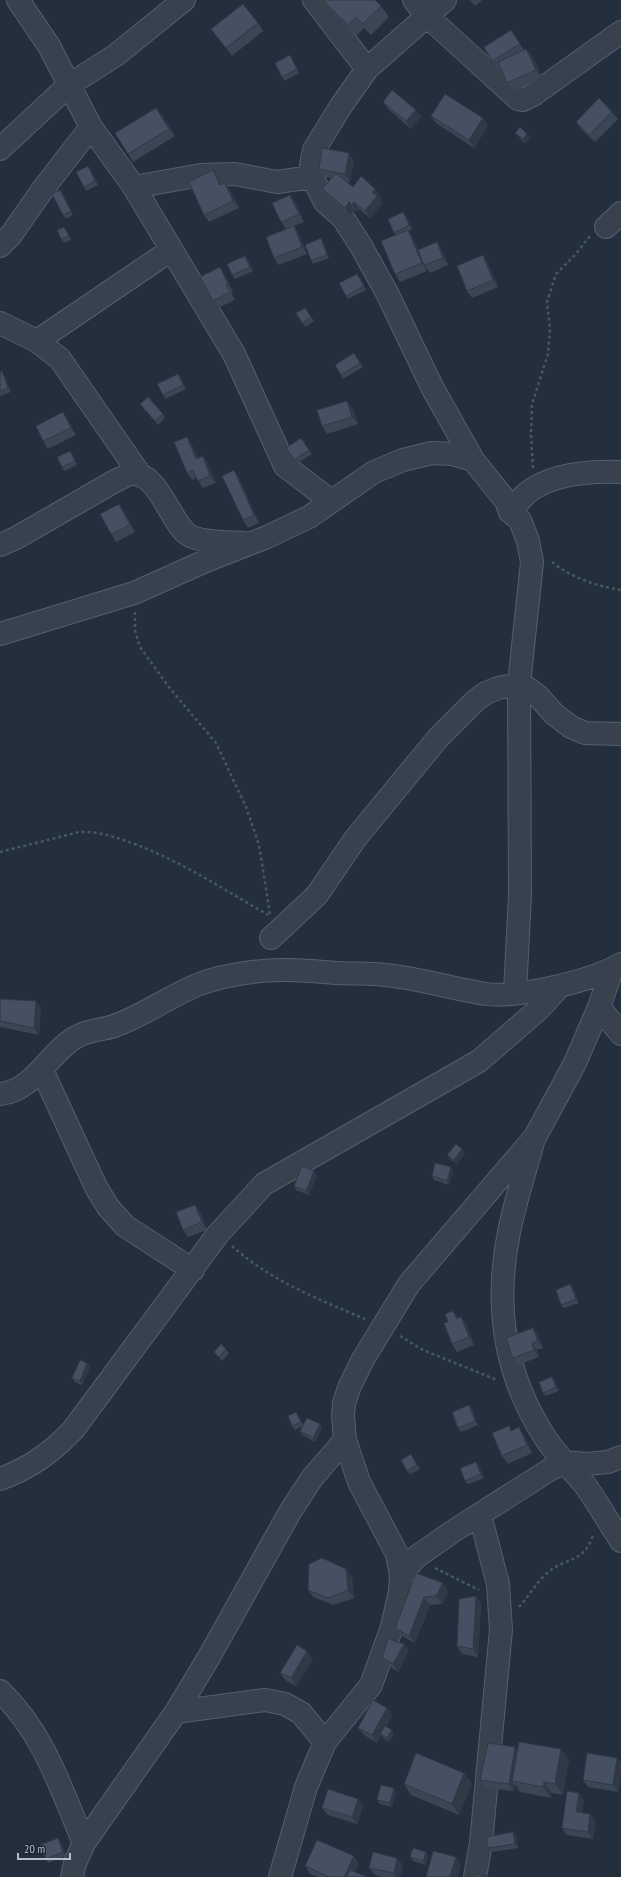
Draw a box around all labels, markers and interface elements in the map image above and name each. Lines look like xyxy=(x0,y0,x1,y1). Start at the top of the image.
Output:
scale bar xyxy=(18,1835,70,1861)
text: 20 m xyxy=(24,1841,45,1856)

